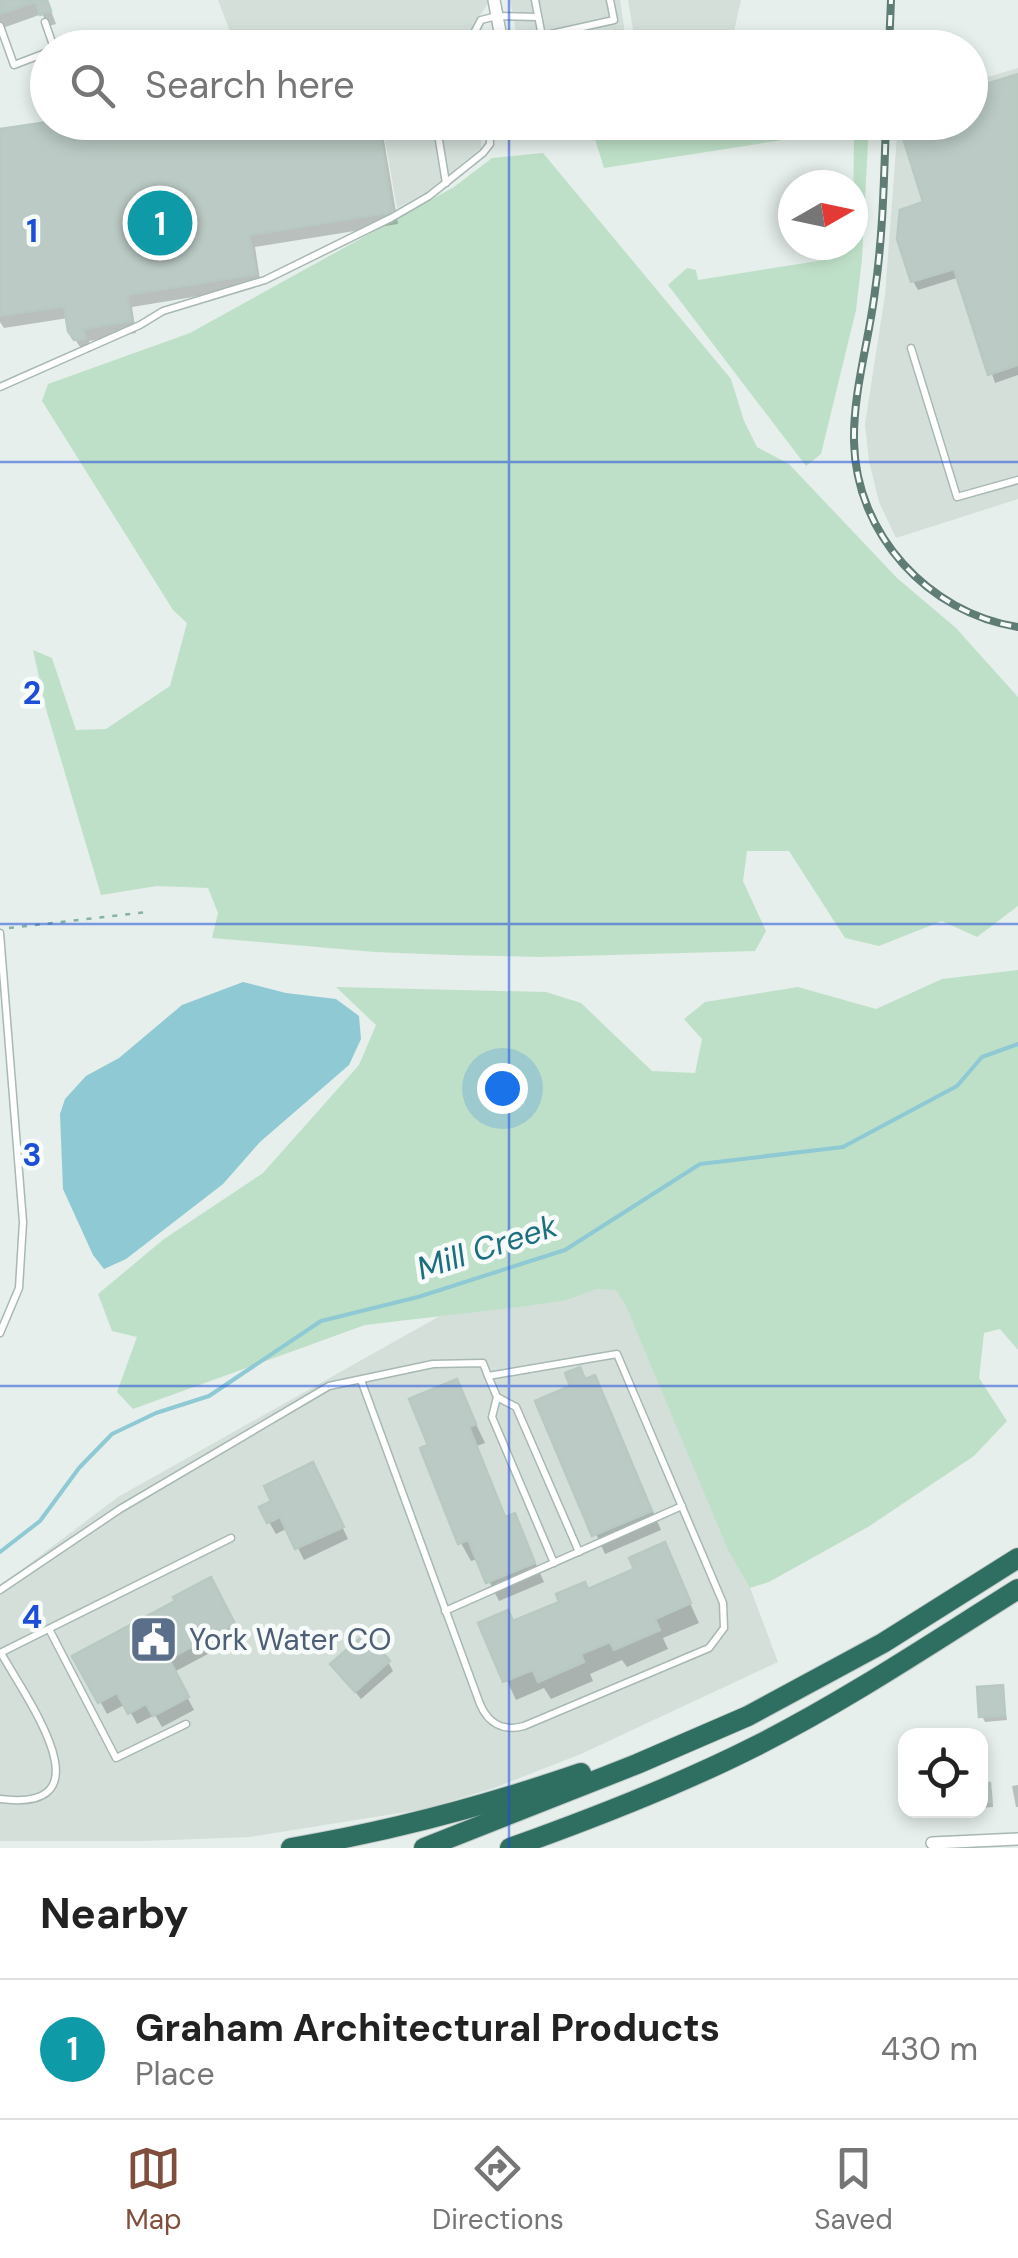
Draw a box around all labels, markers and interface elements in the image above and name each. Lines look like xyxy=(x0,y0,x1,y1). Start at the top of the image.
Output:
search box xyxy=(30,30,988,140)
icon: search xyxy=(65,58,120,113)
text: Search here xyxy=(145,60,355,110)
north arrow xyxy=(778,170,868,260)
pin: 1 xyxy=(128,186,192,260)
text: 1 xyxy=(26,210,38,252)
text: 2 xyxy=(23,672,41,714)
your location xyxy=(477,1063,528,1114)
text: 3 xyxy=(22,1134,42,1176)
water label: Mill Creek xyxy=(411,1204,563,1289)
text: 4 xyxy=(22,1596,42,1638)
public building icon: York Water CO xyxy=(128,1614,180,1666)
place label: York Water CO xyxy=(189,1620,391,1659)
map controls xyxy=(898,1728,988,1818)
button: locate xyxy=(898,1728,988,1818)
text: Nearby xyxy=(40,1886,189,1941)
text: Graham Architectural Products xyxy=(135,2003,720,2053)
text: 1 xyxy=(67,2028,78,2070)
text: 430 m xyxy=(881,2028,978,2070)
text: Place xyxy=(135,2053,215,2095)
tab: Map xyxy=(125,2141,182,2238)
tab: Directions xyxy=(432,2141,564,2238)
tab: Saved xyxy=(814,2141,893,2238)

